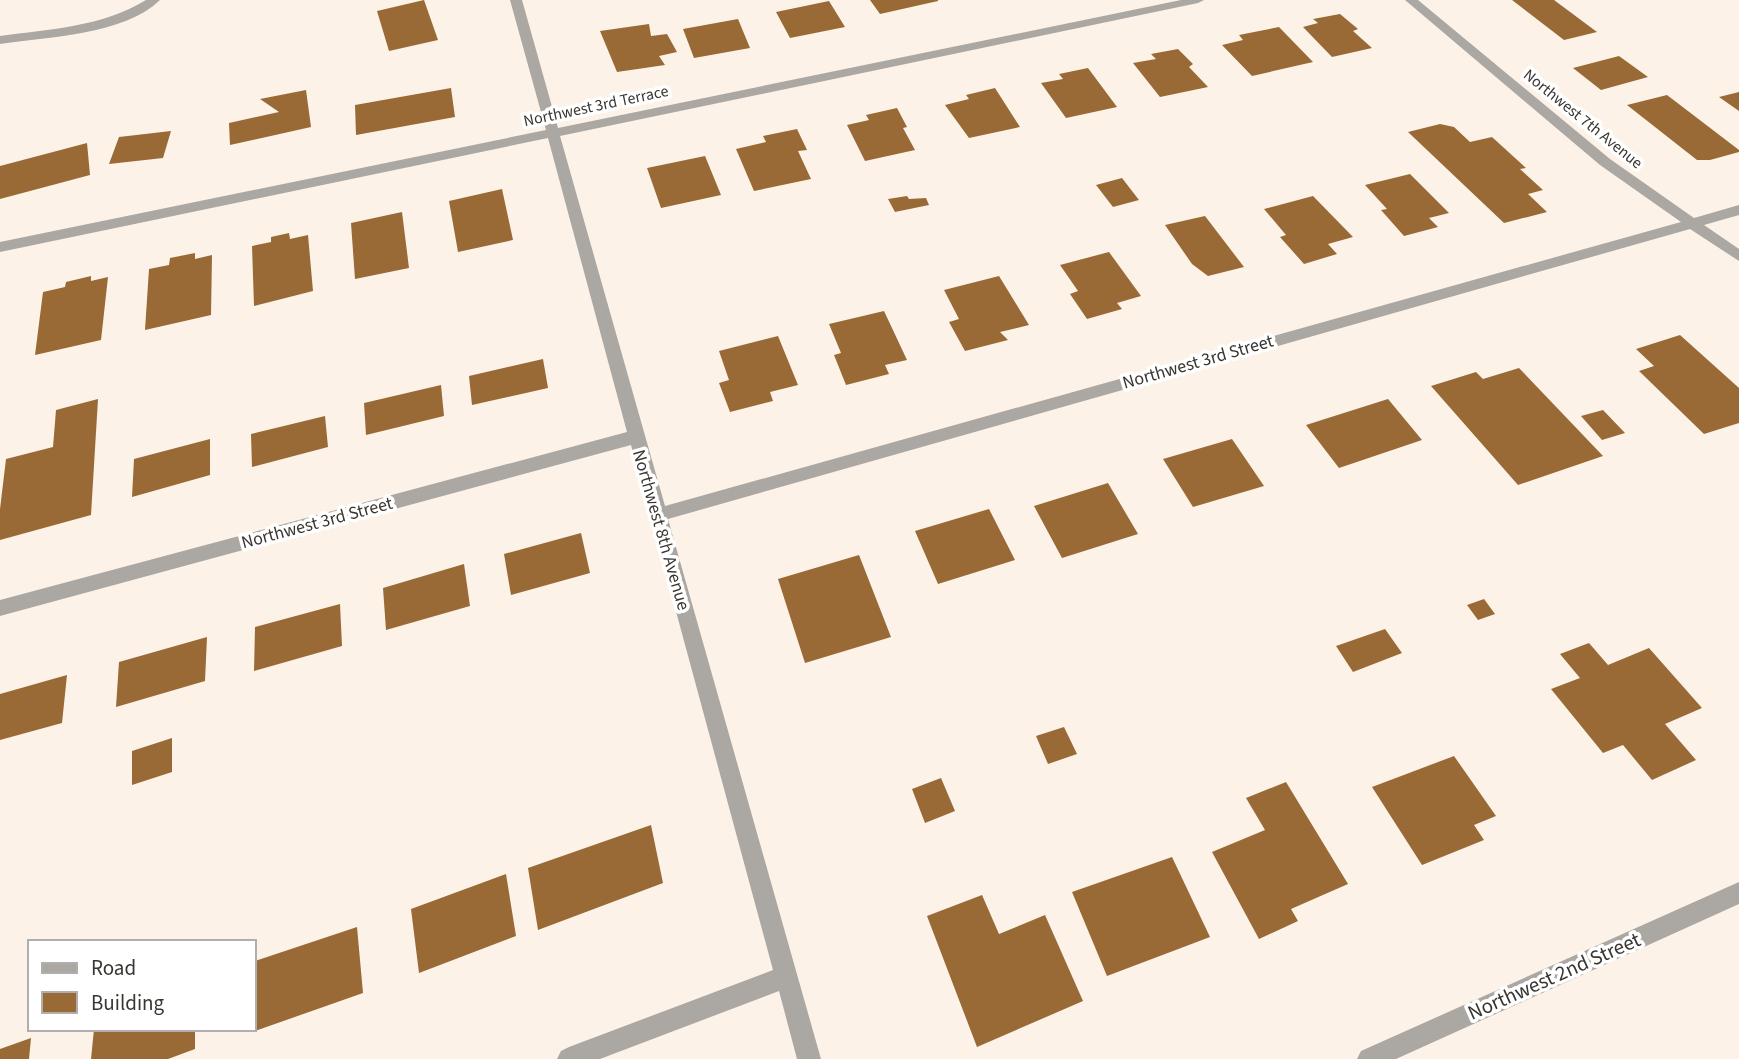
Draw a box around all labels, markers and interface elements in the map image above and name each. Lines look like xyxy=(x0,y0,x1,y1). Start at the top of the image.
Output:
street label: Northwest 7th Avenue xyxy=(1519,64,1647,174)
street label: Northwest 3rd Terrace xyxy=(522,80,671,132)
street label: Northwest 3rd Street xyxy=(1120,328,1276,396)
street label: Northwest 8th Avenue xyxy=(626,447,696,613)
street label: Northwest 3rd Street xyxy=(238,491,396,555)
street label: Northwest 2nd Street xyxy=(1463,924,1645,1028)
legend xyxy=(28,940,256,1031)
text: Road xyxy=(91,953,136,983)
text: Building xyxy=(91,988,165,1018)

